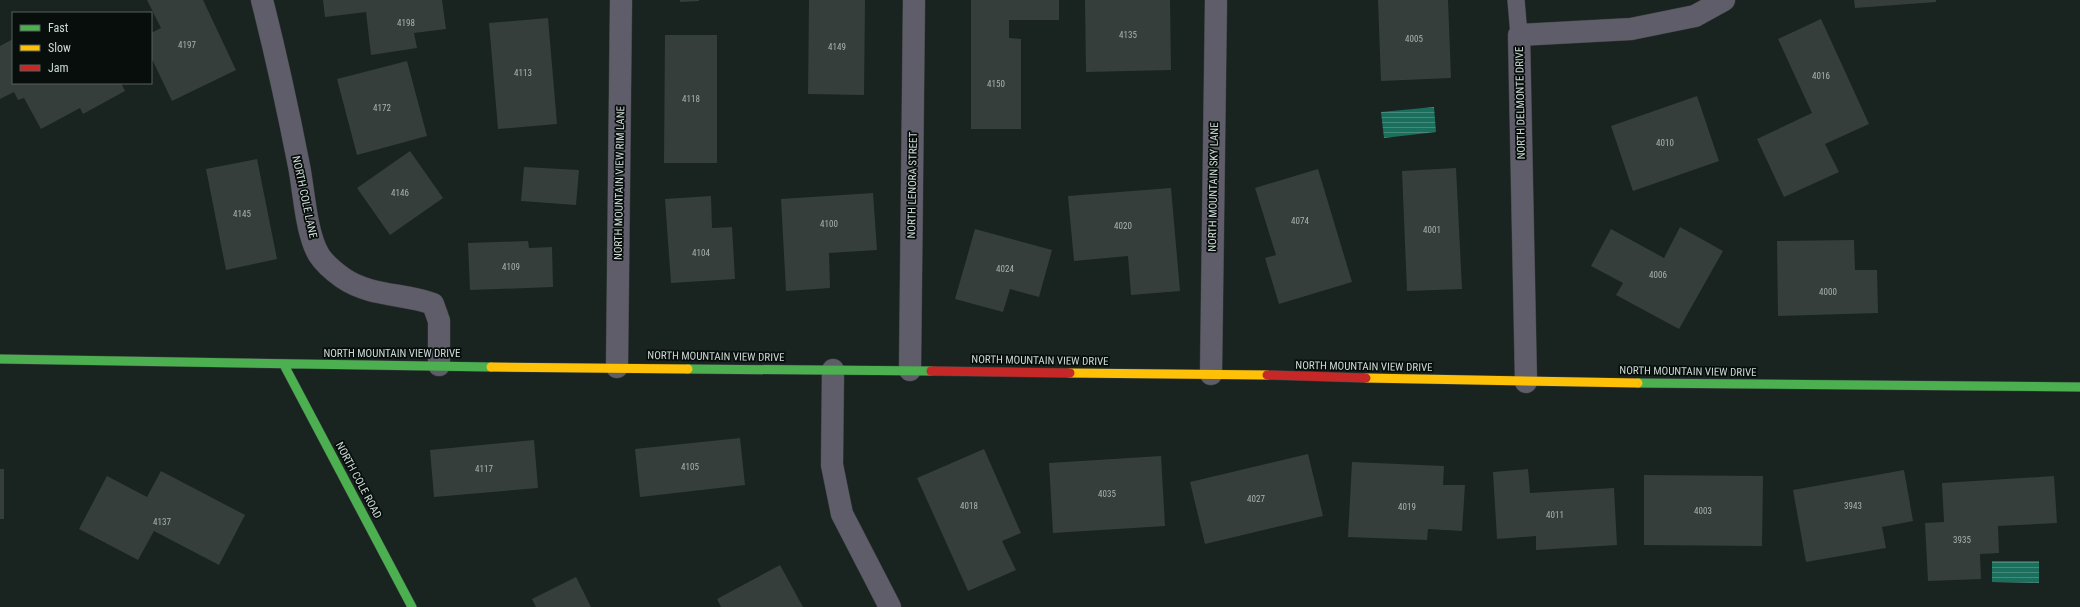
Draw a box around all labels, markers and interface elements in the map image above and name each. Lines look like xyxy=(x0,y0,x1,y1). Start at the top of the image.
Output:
legend xyxy=(12,12,152,84)
house number: 4198 xyxy=(397,18,415,28)
text: Fast xyxy=(48,21,69,35)
house number: 4135 xyxy=(1119,30,1137,40)
house number: 4005 xyxy=(1405,34,1423,44)
house number: 4197 xyxy=(178,40,196,50)
text: Slow xyxy=(48,41,71,55)
house number: 4149 xyxy=(828,42,846,52)
street label: NORTH DELMONTE DRIVE xyxy=(1513,46,1528,159)
text: Jam xyxy=(48,61,69,75)
house number: 4113 xyxy=(514,68,532,78)
house number: 4016 xyxy=(1812,71,1830,81)
house number: 4150 xyxy=(987,79,1005,89)
house number: 4118 xyxy=(682,94,700,104)
house number: 4172 xyxy=(373,103,391,113)
street label: NORTH MOUNTAIN VIEW RIM LANE xyxy=(612,105,627,260)
street label: NORTH MOUNTAIN SKY LANE xyxy=(1206,122,1221,252)
street label: NORTH LENORA STREET xyxy=(905,131,920,239)
house number: 4010 xyxy=(1656,138,1674,148)
street label: NORTH COLE LANE xyxy=(289,155,320,240)
house number: 4146 xyxy=(391,188,409,198)
house number: 4145 xyxy=(233,209,251,219)
house number: 4074 xyxy=(1291,216,1309,226)
house number: 4100 xyxy=(820,219,838,229)
house number: 4020 xyxy=(1114,221,1132,231)
house number: 4001 xyxy=(1423,225,1441,235)
house number: 4104 xyxy=(692,248,710,258)
house number: 4109 xyxy=(502,262,520,272)
house number: 4024 xyxy=(996,264,1014,274)
house number: 4006 xyxy=(1649,270,1667,280)
house number: 4000 xyxy=(1819,287,1837,297)
street label: NORTH MOUNTAIN VIEW DRIVE xyxy=(323,347,461,360)
street label: NORTH MOUNTAIN VIEW DRIVE xyxy=(647,349,785,364)
street label: NORTH MOUNTAIN VIEW DRIVE xyxy=(971,353,1109,368)
street label: NORTH MOUNTAIN VIEW DRIVE xyxy=(1295,359,1433,374)
street label: NORTH MOUNTAIN VIEW DRIVE xyxy=(1619,364,1757,379)
street label: NORTH COLE ROAD xyxy=(333,440,384,521)
house number: 4105 xyxy=(681,462,699,472)
house number: 4117 xyxy=(475,464,493,474)
house number: 4035 xyxy=(1098,489,1116,499)
house number: 4027 xyxy=(1247,494,1265,504)
house number: 4018 xyxy=(960,501,978,511)
house number: 3943 xyxy=(1844,501,1862,511)
house number: 4019 xyxy=(1398,502,1416,512)
house number: 4003 xyxy=(1694,506,1712,516)
house number: 4011 xyxy=(1546,510,1564,520)
house number: 4137 xyxy=(153,517,171,527)
house number: 3935 xyxy=(1953,535,1971,545)

